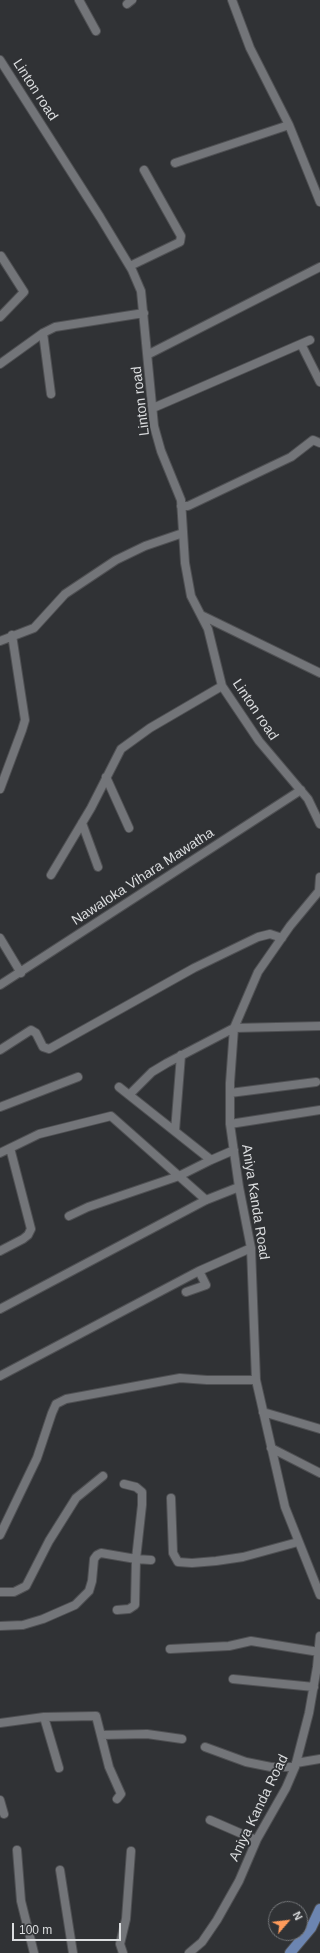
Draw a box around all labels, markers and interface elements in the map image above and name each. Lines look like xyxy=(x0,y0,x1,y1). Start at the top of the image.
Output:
street label: Linton road xyxy=(9,56,61,124)
street label: Linton road xyxy=(128,365,154,437)
street label: Linton road xyxy=(228,676,282,744)
street label: Nawaloka Vihara Mawatha xyxy=(69,825,217,929)
street label: Aniya Kanda Road xyxy=(238,1143,272,1261)
street label: Aniya Kanda Road xyxy=(226,1752,292,1864)
north arrow xyxy=(268,1901,308,1941)
text: N xyxy=(291,1910,305,1922)
scale bar xyxy=(14,1915,123,1941)
text: 100 m xyxy=(19,1923,52,1937)

